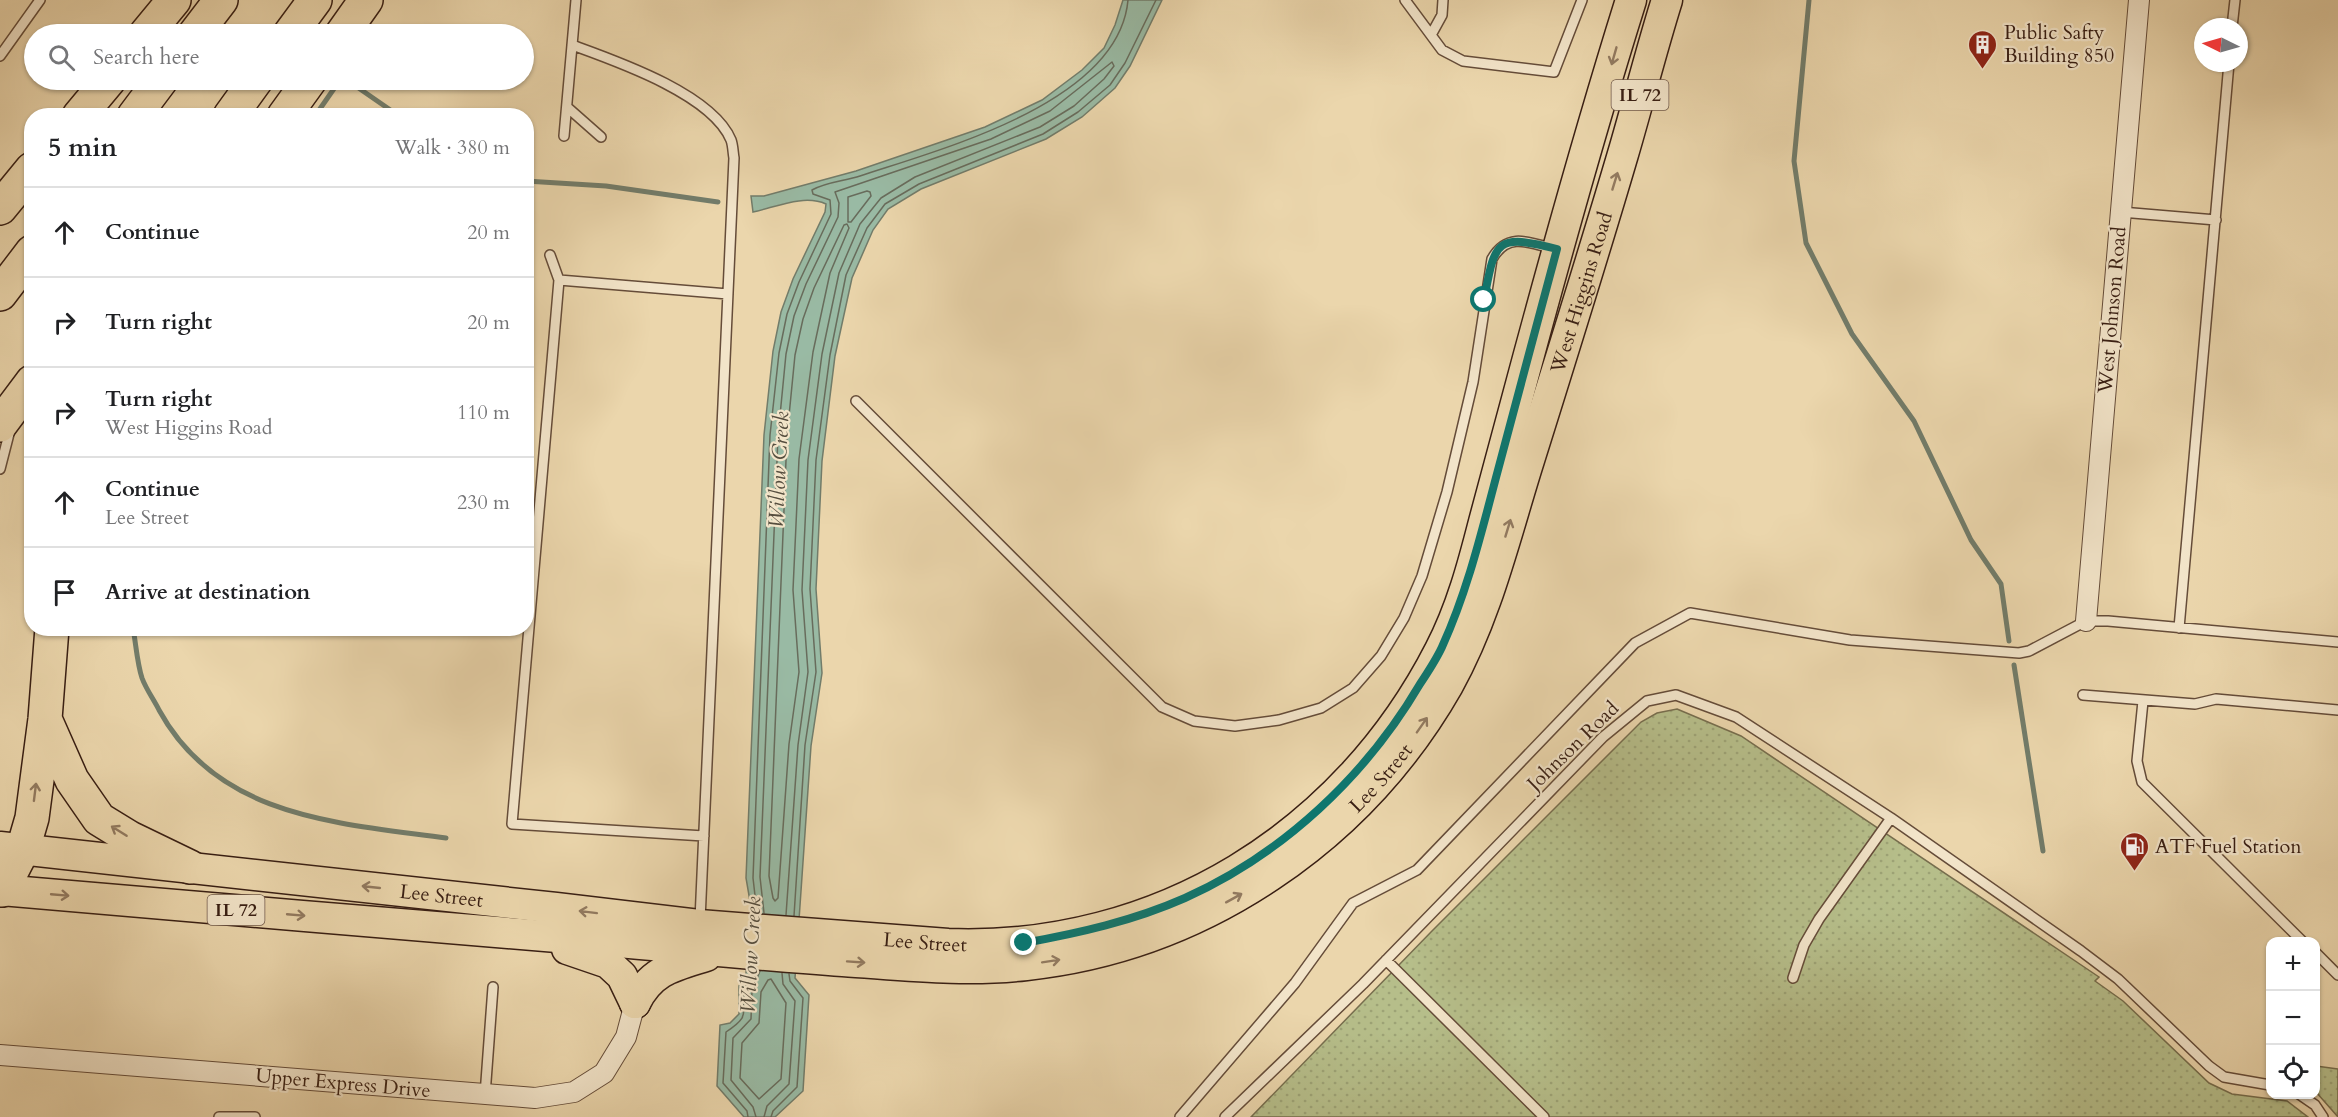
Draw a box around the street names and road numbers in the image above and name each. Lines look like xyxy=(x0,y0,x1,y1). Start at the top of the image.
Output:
road number: IL 72 xyxy=(1612,80,1668,110)
street label: West Higgins Road xyxy=(1543,208,1619,377)
street label: West Johnson Road xyxy=(2091,225,2133,396)
street label: Johnson Road xyxy=(1519,695,1625,799)
street label: Lee Street xyxy=(1343,737,1419,818)
street label: Lee Street xyxy=(398,877,485,913)
road number: IL 72 xyxy=(208,895,264,925)
street label: Lee Street xyxy=(882,926,968,958)
street label: Upper Express Drive xyxy=(254,1062,432,1104)

